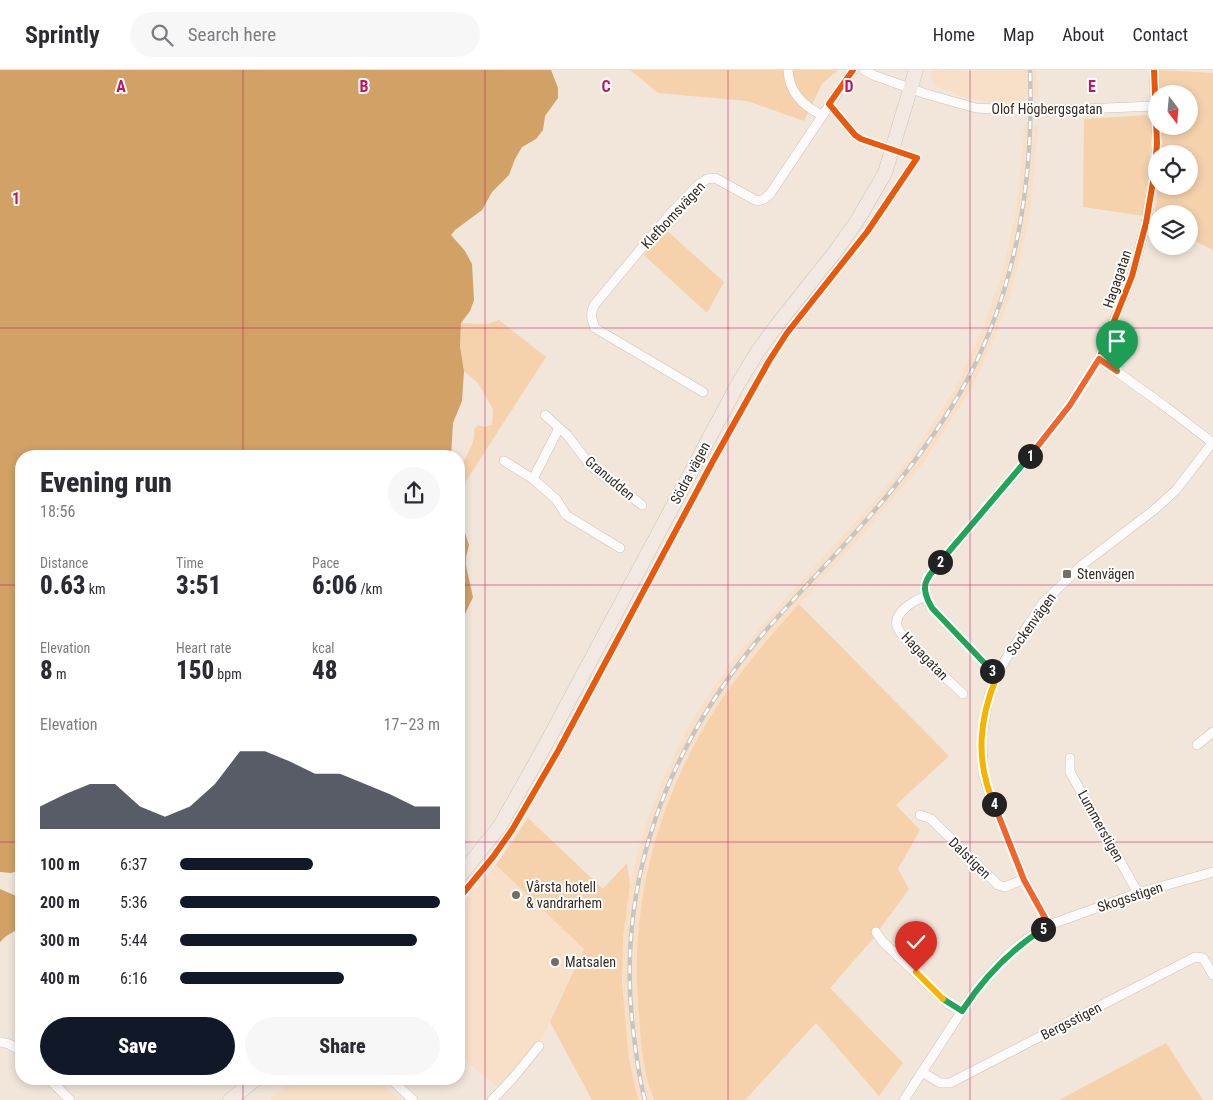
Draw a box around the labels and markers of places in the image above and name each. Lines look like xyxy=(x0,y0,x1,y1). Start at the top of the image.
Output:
pin xyxy=(1096,320,1138,371)
pin: 1 xyxy=(1018,444,1042,468)
pin: 2 xyxy=(928,550,952,574)
place label: Stenvägen xyxy=(1077,566,1135,582)
marker: Stenvägen xyxy=(1061,568,1073,580)
pin: 3 xyxy=(980,658,1004,684)
pin: 4 xyxy=(982,792,1006,816)
place label: Vårsta hotell & vandrarhem xyxy=(526,879,602,911)
marker: Vårsta hotell & vandrarhem xyxy=(510,889,522,901)
pin: 5 xyxy=(1030,916,1056,942)
pin xyxy=(895,921,937,972)
place label: Matsalen xyxy=(565,954,616,970)
marker: Matsalen xyxy=(549,956,561,968)

